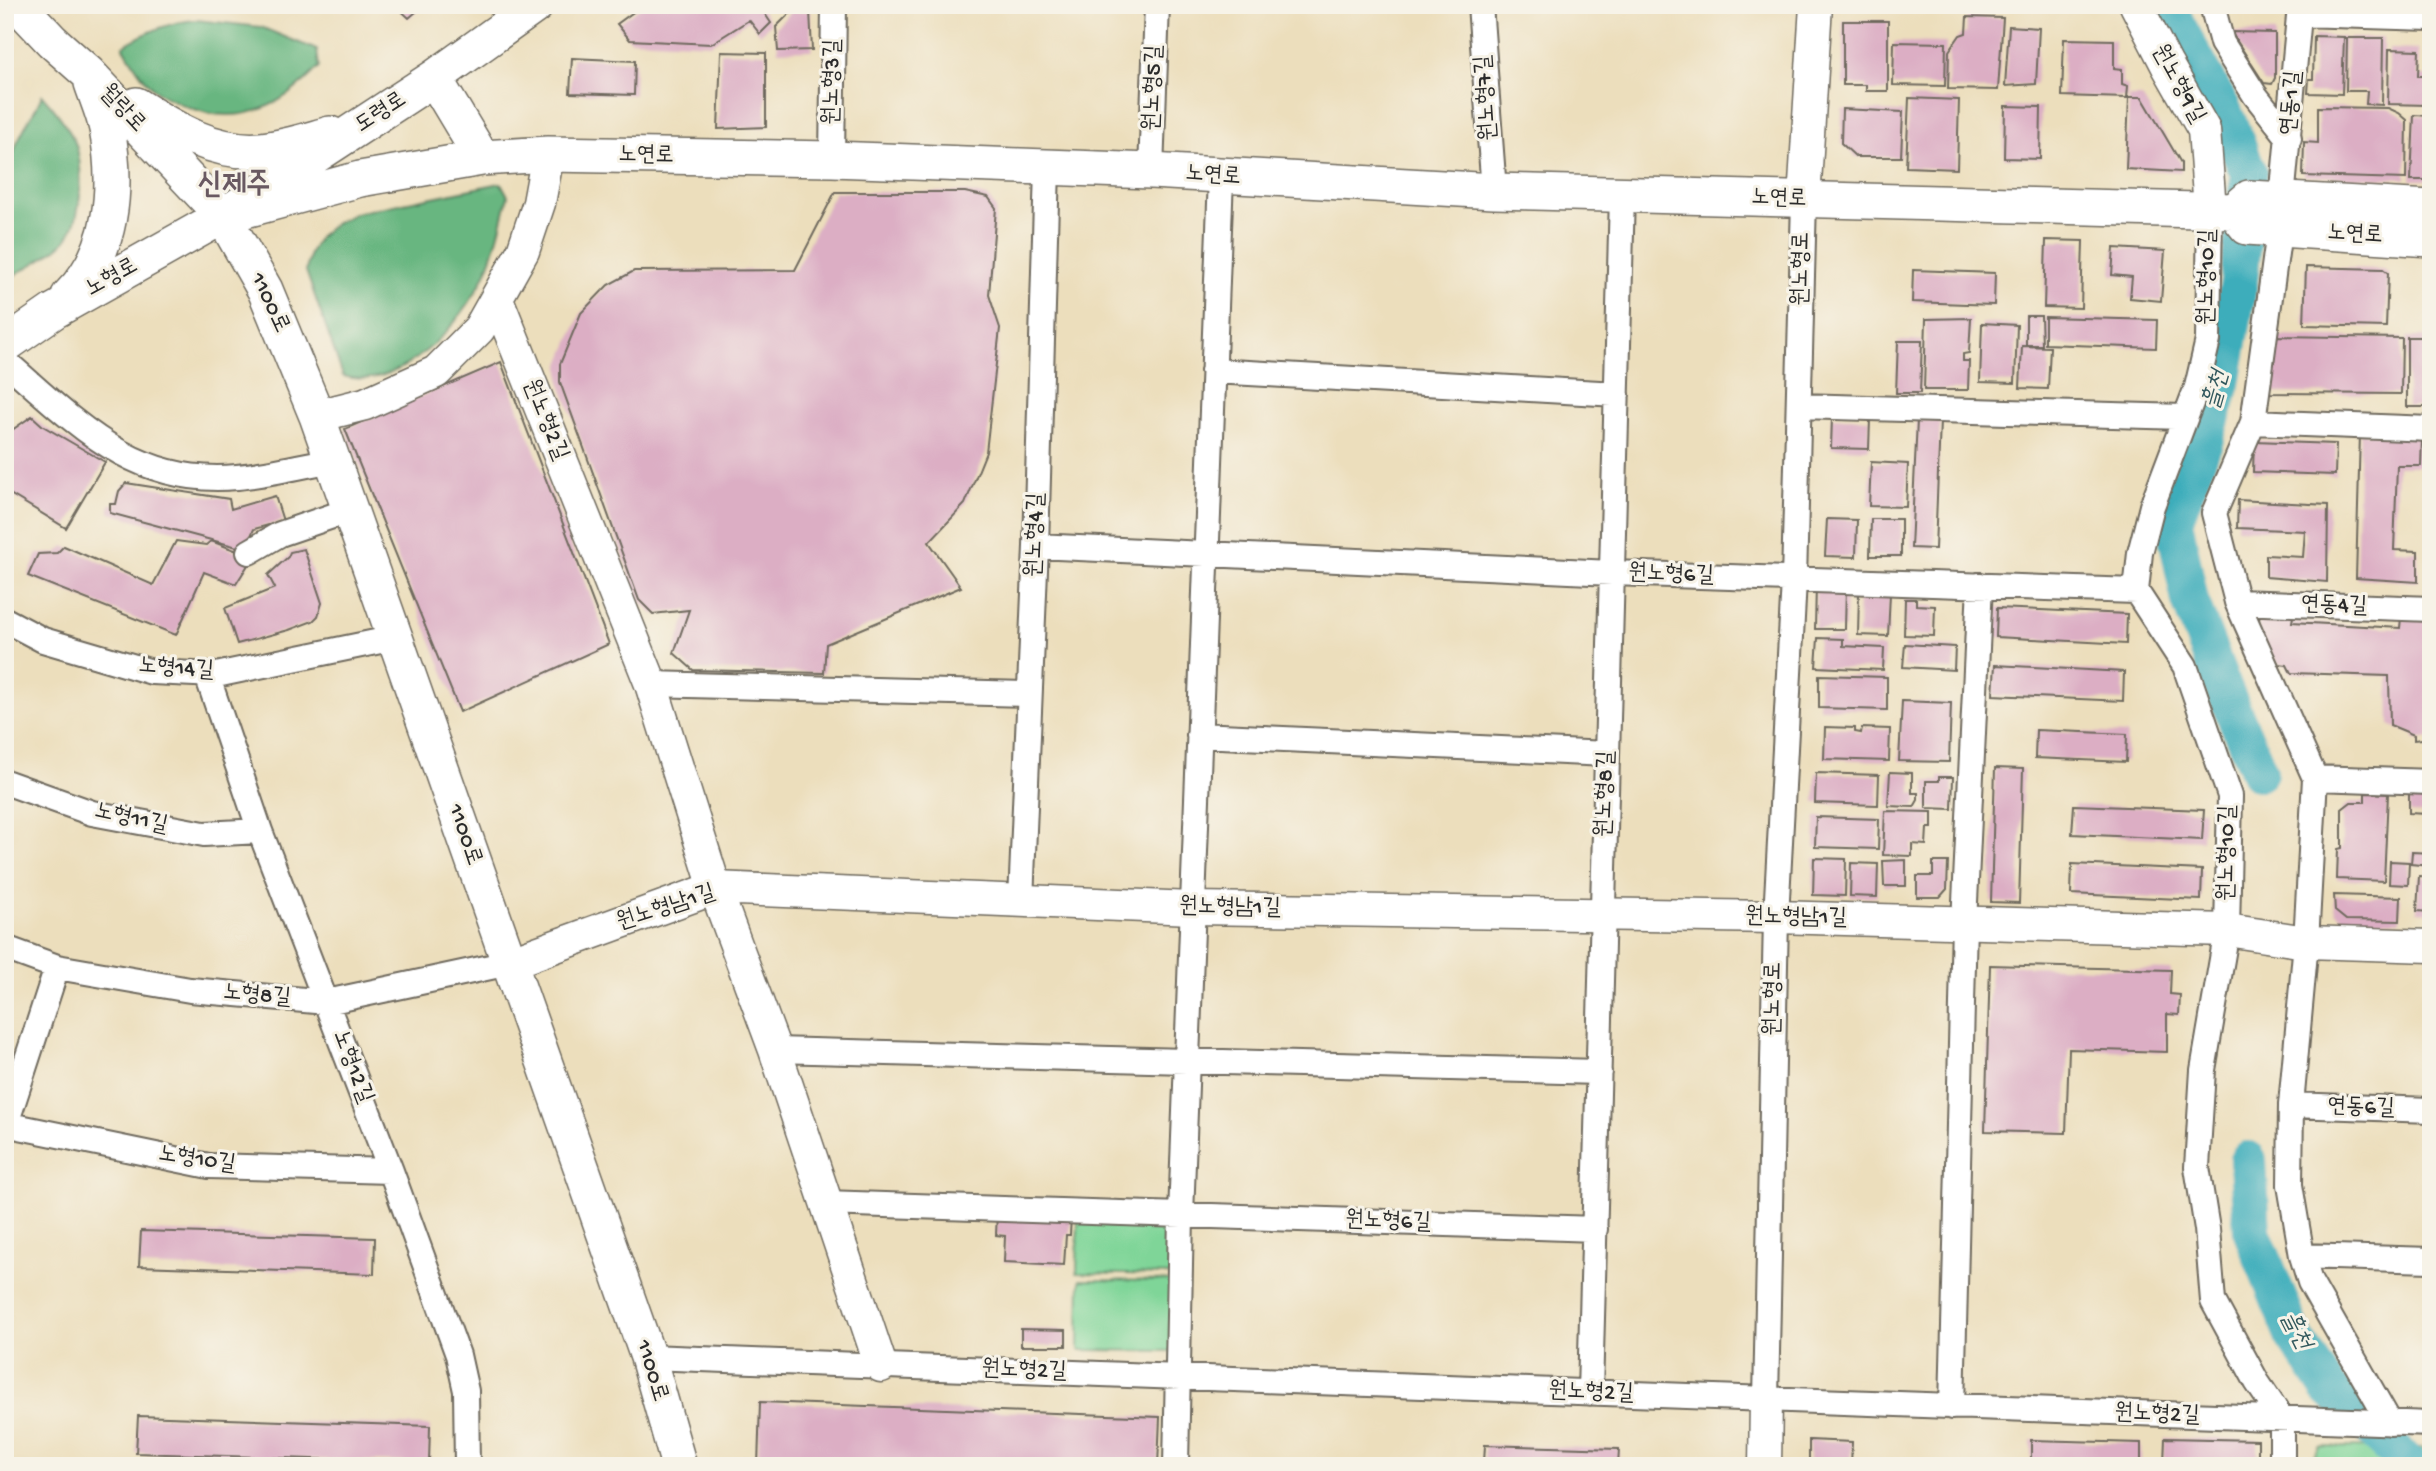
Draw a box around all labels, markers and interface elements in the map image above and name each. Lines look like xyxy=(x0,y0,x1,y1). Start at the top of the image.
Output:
street label: 원노형3길 xyxy=(819,39,847,125)
street label: 원노형9길 xyxy=(2145,40,2211,128)
street label: 원노형5길 xyxy=(1139,44,1169,132)
street label: 원노형7길 xyxy=(1471,54,1503,142)
street label: 연동1길 xyxy=(2276,70,2308,136)
street label: 월랑로 xyxy=(93,79,151,139)
street label: 도령로 xyxy=(350,87,412,139)
street label: 노연로 xyxy=(618,142,674,170)
street label: 노연로 xyxy=(1184,161,1242,191)
district label: 신제주 xyxy=(198,169,270,204)
street label: 노연로 xyxy=(1751,185,1807,213)
street label: 노연로 xyxy=(2327,220,2383,250)
street label: 원노형10길 xyxy=(2194,229,2222,325)
street label: 원노형로 xyxy=(1788,232,1816,306)
street label: 노형로 xyxy=(81,253,143,303)
street label: 1100로 xyxy=(243,268,295,337)
water label: 흘천 xyxy=(2198,365,2237,413)
street label: 원노형2길 xyxy=(517,375,573,465)
street label: 원노형4길 xyxy=(1021,492,1051,578)
street label: 원노형6길 xyxy=(1628,560,1714,590)
street label: 연동4길 xyxy=(2300,591,2368,621)
street label: 노형14길 xyxy=(137,653,215,685)
street label: 원노형8길 xyxy=(1591,750,1621,838)
street label: 노형11길 xyxy=(92,798,170,840)
street label: 1100로 xyxy=(441,800,487,869)
street label: 원노형10길 xyxy=(2214,805,2242,901)
street label: 원노형남1길 xyxy=(613,879,719,937)
street label: 원노형남1길 xyxy=(1179,894,1281,922)
street label: 원노형남1길 xyxy=(1745,904,1847,932)
street label: 원노형로 xyxy=(1760,962,1788,1036)
street label: 노형8길 xyxy=(222,980,292,1012)
street label: 노형12길 xyxy=(326,1027,378,1107)
street label: 연동6길 xyxy=(2327,1093,2395,1123)
street label: 노형10길 xyxy=(157,1141,237,1179)
street label: 원노형6길 xyxy=(1345,1207,1431,1237)
water label: 흘천 xyxy=(2273,1307,2318,1357)
street label: 1100로 xyxy=(629,1336,673,1405)
street label: 원노형2길 xyxy=(981,1356,1067,1386)
street label: 원노형2길 xyxy=(1548,1378,1634,1408)
street label: 원노형2길 xyxy=(2114,1400,2200,1430)

